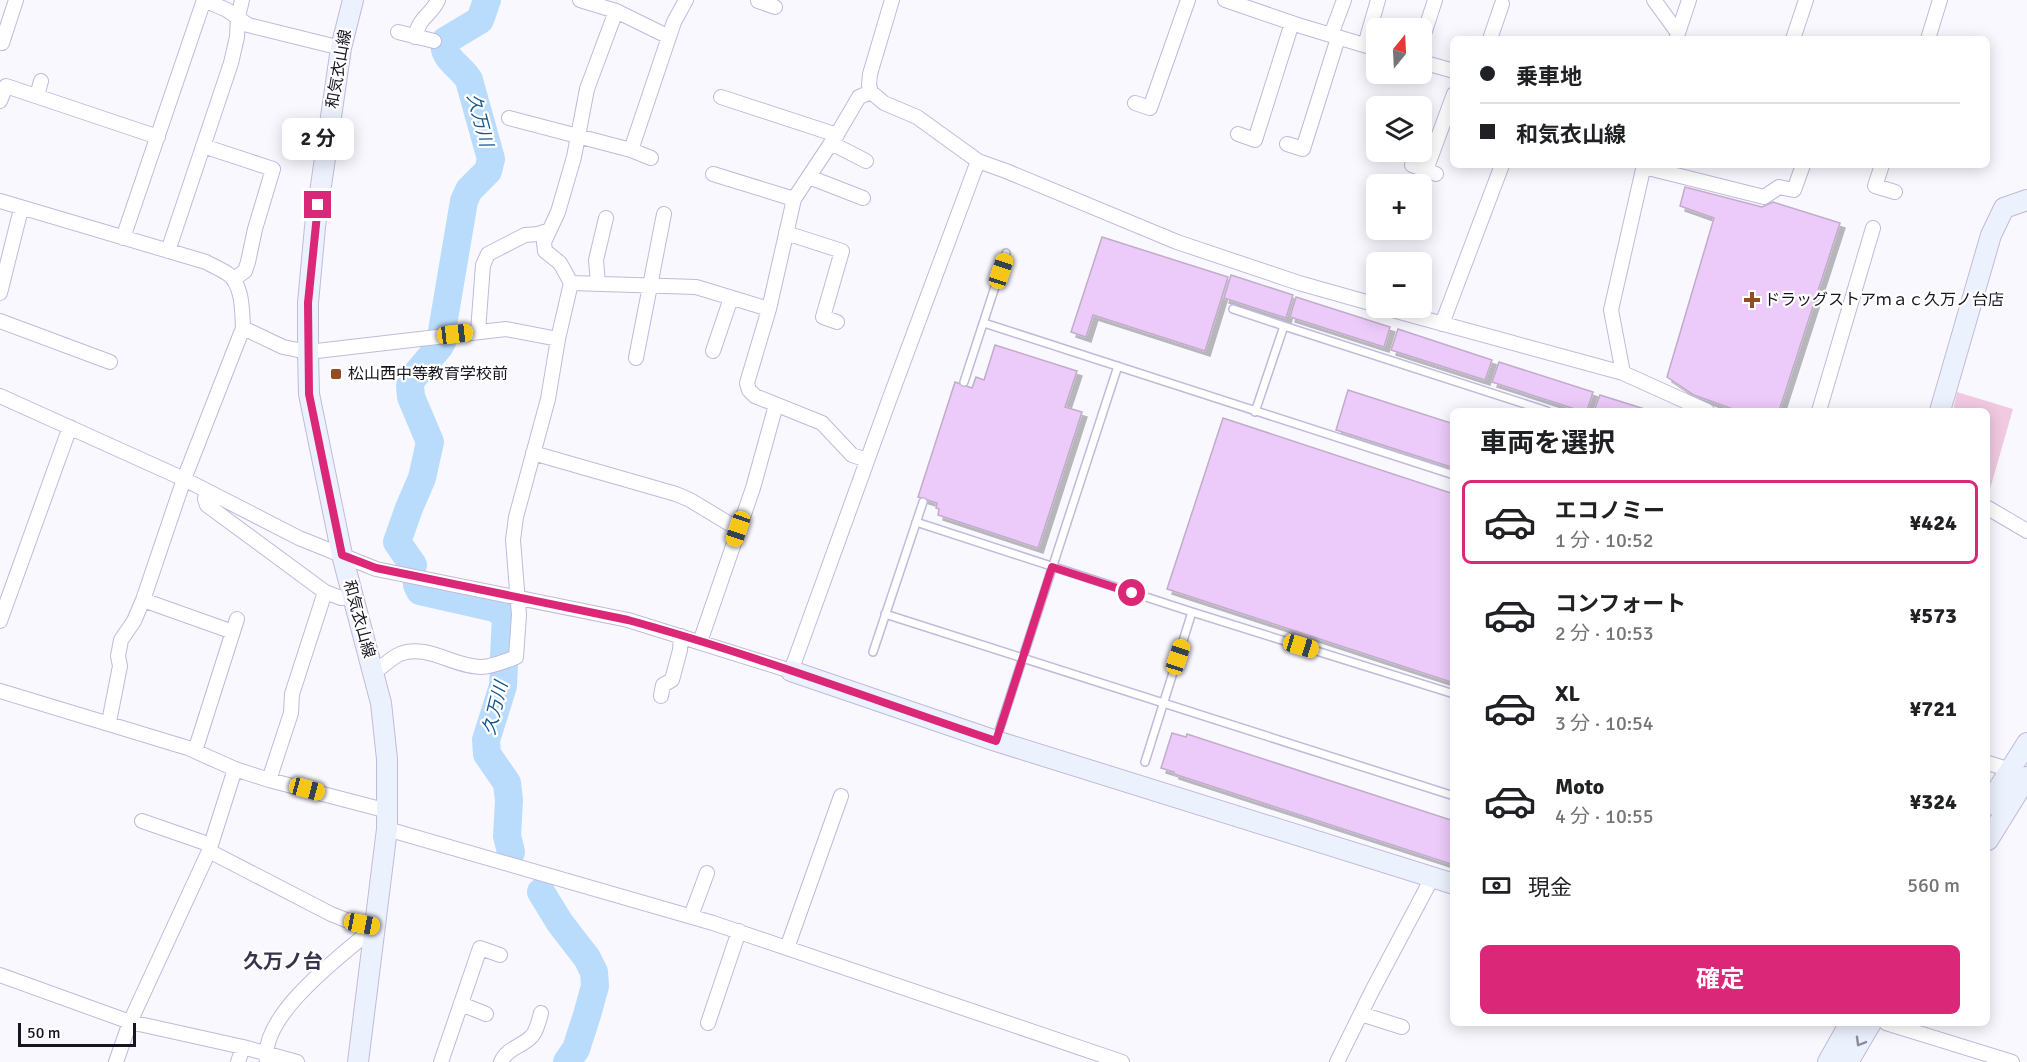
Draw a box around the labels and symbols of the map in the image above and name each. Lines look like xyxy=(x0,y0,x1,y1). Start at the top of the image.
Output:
north arrow xyxy=(1366,18,1432,84)
street label: 和気衣山線 xyxy=(322,28,356,110)
water label: 久万川 xyxy=(462,91,498,151)
callout: 2 分 xyxy=(282,118,354,160)
route end xyxy=(304,191,331,218)
car xyxy=(987,251,1015,291)
place label: ドラッグストアｍａｃ久万ノ台店 xyxy=(1764,290,2004,310)
marker: ドラッグストアｍａｃ久万ノ台店 xyxy=(1745,293,1759,307)
car xyxy=(436,323,474,345)
place label: 松山西中等教育学校前 xyxy=(348,364,508,384)
marker: 松山西中等教育学校前 xyxy=(329,367,343,381)
car xyxy=(724,509,752,549)
street label: 和気衣山線 xyxy=(339,578,379,660)
route start xyxy=(1118,579,1145,606)
car xyxy=(1281,632,1321,660)
car xyxy=(1164,637,1192,677)
water label: 久万川 xyxy=(478,677,513,737)
car xyxy=(287,776,327,802)
car xyxy=(343,912,381,936)
district label: 久万ノ台 xyxy=(243,949,323,974)
scale bar xyxy=(18,1020,136,1048)
one-way arrow xyxy=(1855,1036,1867,1047)

